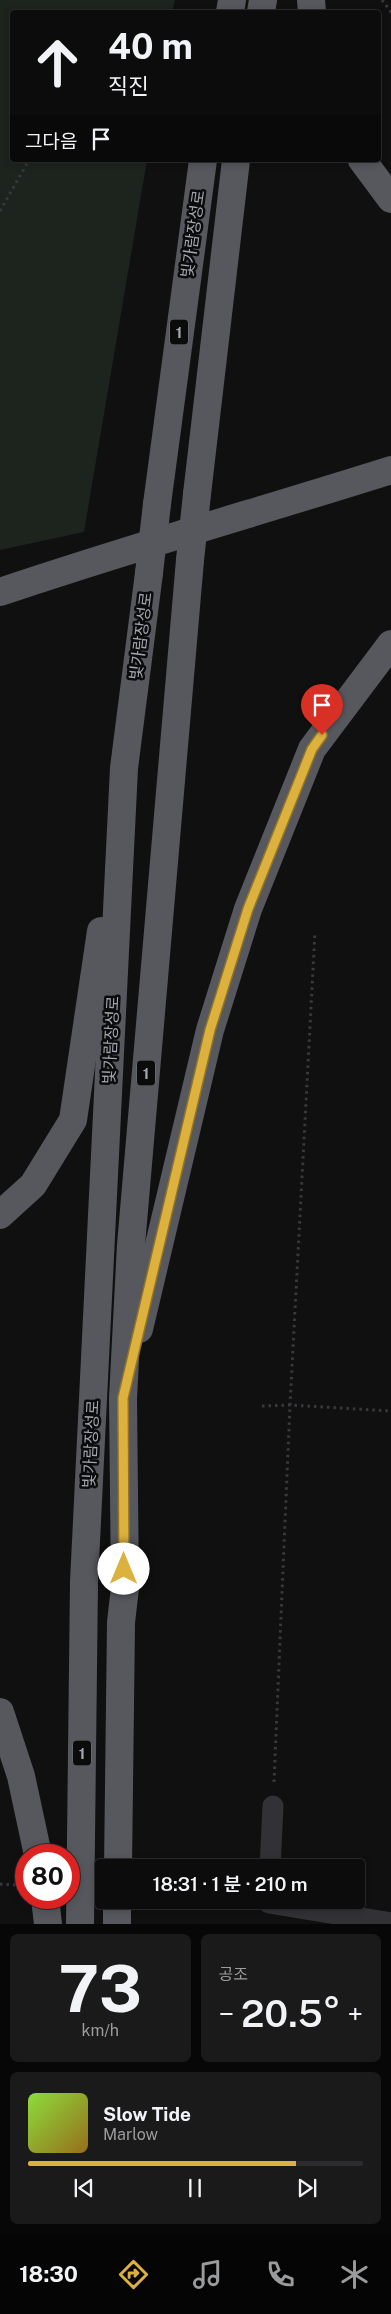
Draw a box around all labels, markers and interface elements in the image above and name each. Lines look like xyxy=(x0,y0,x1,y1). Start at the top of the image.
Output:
text: 40 m xyxy=(108,26,193,67)
icon: ahead xyxy=(25,30,90,95)
text: 직진 xyxy=(108,73,148,99)
icon: arrive xyxy=(87,125,115,153)
text: 그다음 xyxy=(25,130,77,152)
street label: 빛가람장성로 xyxy=(177,189,209,279)
road number: 1 xyxy=(170,320,188,344)
street label: 빛가람장성로 xyxy=(126,591,156,681)
pin xyxy=(301,684,343,735)
icon: arrive xyxy=(308,691,336,719)
street label: 빛가람장성로 xyxy=(99,995,123,1085)
road number: 1 xyxy=(137,1060,155,1086)
street label: 빛가람장성로 xyxy=(79,1399,103,1489)
position arrow xyxy=(97,1542,149,1594)
road number: 1 xyxy=(73,1740,91,1766)
speed limit sign: 80 xyxy=(15,1844,80,1909)
text: 18:31 · 1 분 · 210 m xyxy=(152,1873,308,1895)
text: 73 xyxy=(59,1950,142,2027)
text: 공조 xyxy=(219,1965,248,1984)
text: 20.5° xyxy=(241,1991,341,2036)
text: − xyxy=(219,1997,234,2030)
text: + xyxy=(347,1997,363,2030)
text: km/h xyxy=(81,2021,119,2040)
text: Slow Tide xyxy=(103,2103,191,2125)
text: Marlow xyxy=(103,2125,158,2144)
icon: previous xyxy=(70,2174,98,2202)
icon: pause xyxy=(181,2174,209,2202)
icon: next xyxy=(293,2174,321,2202)
icon: directions xyxy=(116,2257,151,2292)
icon: music xyxy=(190,2257,225,2292)
icon: phone xyxy=(263,2257,298,2292)
icon: climate xyxy=(337,2257,372,2292)
text: 18:30 xyxy=(19,2261,78,2287)

